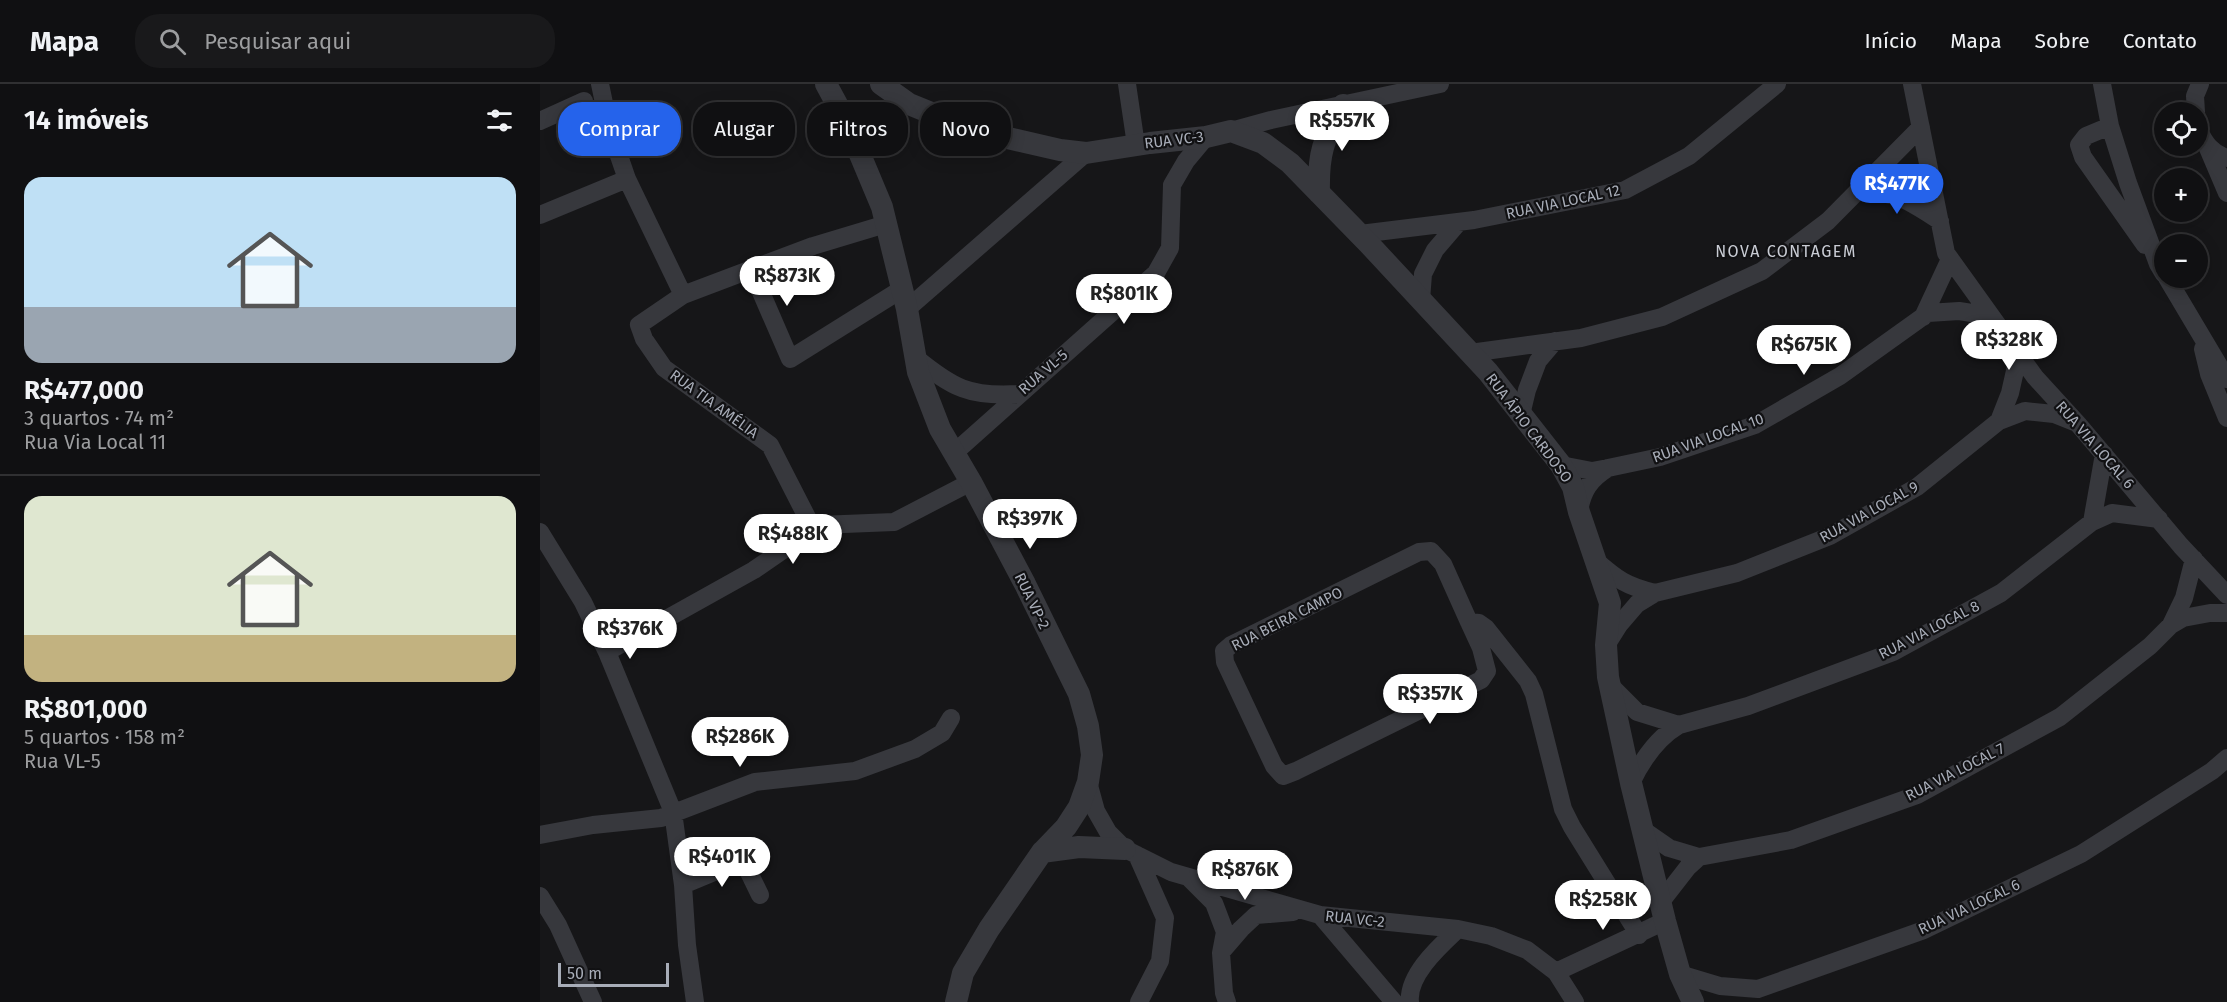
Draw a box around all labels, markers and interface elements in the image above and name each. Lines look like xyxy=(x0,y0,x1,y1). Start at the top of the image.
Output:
search box xyxy=(135,14,555,68)
text: Mapa xyxy=(30,25,99,58)
icon: search xyxy=(156,25,189,58)
text: Pesquisar aqui xyxy=(204,28,351,55)
text: Início xyxy=(1864,28,1917,54)
text: Mapa xyxy=(1950,28,2002,54)
text: Sobre xyxy=(2035,28,2090,54)
text: Contato xyxy=(2123,28,2197,54)
pin: R$557K xyxy=(1293,101,1391,152)
chip: Comprar xyxy=(558,102,681,156)
chip: Alugar xyxy=(693,102,795,156)
chip: Filtros xyxy=(807,102,908,156)
chip: Novo xyxy=(920,102,1011,156)
map controls xyxy=(2154,102,2208,288)
button: locate xyxy=(2154,102,2208,156)
icon: filters xyxy=(483,104,516,137)
text: 14 imóveis xyxy=(24,105,149,136)
text: R$557K xyxy=(1309,108,1375,132)
street label: RUA VC-3 xyxy=(1143,127,1205,153)
pin: R$477K xyxy=(1848,164,1946,215)
button: + xyxy=(2154,168,2208,222)
text: R$477K xyxy=(1864,171,1930,195)
street label: RUA VIA LOCAL 12 xyxy=(1504,181,1622,223)
icon: home xyxy=(216,216,324,324)
button: − xyxy=(2154,234,2208,288)
district label: NOVA CONTAGEM xyxy=(1715,242,1857,261)
pin: R$873K xyxy=(738,256,836,307)
text: R$873K xyxy=(754,263,820,287)
pin: R$801K xyxy=(1075,274,1173,325)
text: R$801K xyxy=(1090,281,1158,305)
pin: R$328K xyxy=(1960,320,2058,371)
pin: R$675K xyxy=(1755,325,1853,376)
text: R$328K xyxy=(1975,327,2043,351)
text: R$675K xyxy=(1771,332,1837,356)
street label: RUA VL-5 xyxy=(1015,346,1071,398)
street label: RUA TIA AMÉLIA xyxy=(666,366,762,442)
street label: RUA ÁPIO CARDOSO xyxy=(1482,370,1576,486)
text: R$477,000 xyxy=(24,375,144,406)
street label: RUA VIA LOCAL 6 xyxy=(2052,397,2138,493)
text: 3 quartos · 74 m² xyxy=(24,406,174,430)
street label: RUA VIA LOCAL 10 xyxy=(1650,410,1766,466)
text: Rua Via Local 11 xyxy=(24,430,166,454)
street label: RUA VIA LOCAL 9 xyxy=(1816,477,1922,547)
pin: R$397K xyxy=(981,499,1079,550)
text: R$397K xyxy=(997,506,1063,530)
pin: R$488K xyxy=(744,514,842,565)
text: R$488K xyxy=(758,521,828,545)
icon: home xyxy=(216,535,324,643)
street label: RUA VP-2 xyxy=(1011,570,1053,632)
street label: RUA BEIRA CAMPO xyxy=(1228,583,1346,655)
street label: RUA VIA LOCAL 8 xyxy=(1876,597,1982,663)
pin: R$376K xyxy=(581,609,679,660)
text: R$376K xyxy=(597,616,663,640)
pin: R$357K xyxy=(1381,674,1479,725)
text: R$357K xyxy=(1397,681,1463,705)
text: R$801,000 xyxy=(24,694,147,725)
pin: R$286K xyxy=(691,717,789,768)
text: R$286K xyxy=(706,724,774,748)
text: 5 quartos · 158 m² xyxy=(24,725,185,749)
street label: RUA VIA LOCAL 7 xyxy=(1902,739,2008,805)
text: Rua VL-5 xyxy=(24,749,101,773)
pin: R$401K xyxy=(673,837,771,888)
text: R$401K xyxy=(688,844,756,868)
pin: R$876K xyxy=(1196,850,1294,901)
text: R$876K xyxy=(1211,857,1279,881)
street label: RUA VIA LOCAL 6 xyxy=(1915,876,2023,938)
pin: R$258K xyxy=(1554,880,1652,931)
text: R$258K xyxy=(1569,887,1637,911)
street label: RUA VC-2 xyxy=(1324,907,1386,931)
scale bar xyxy=(558,960,669,988)
text: 50 m xyxy=(567,964,602,983)

